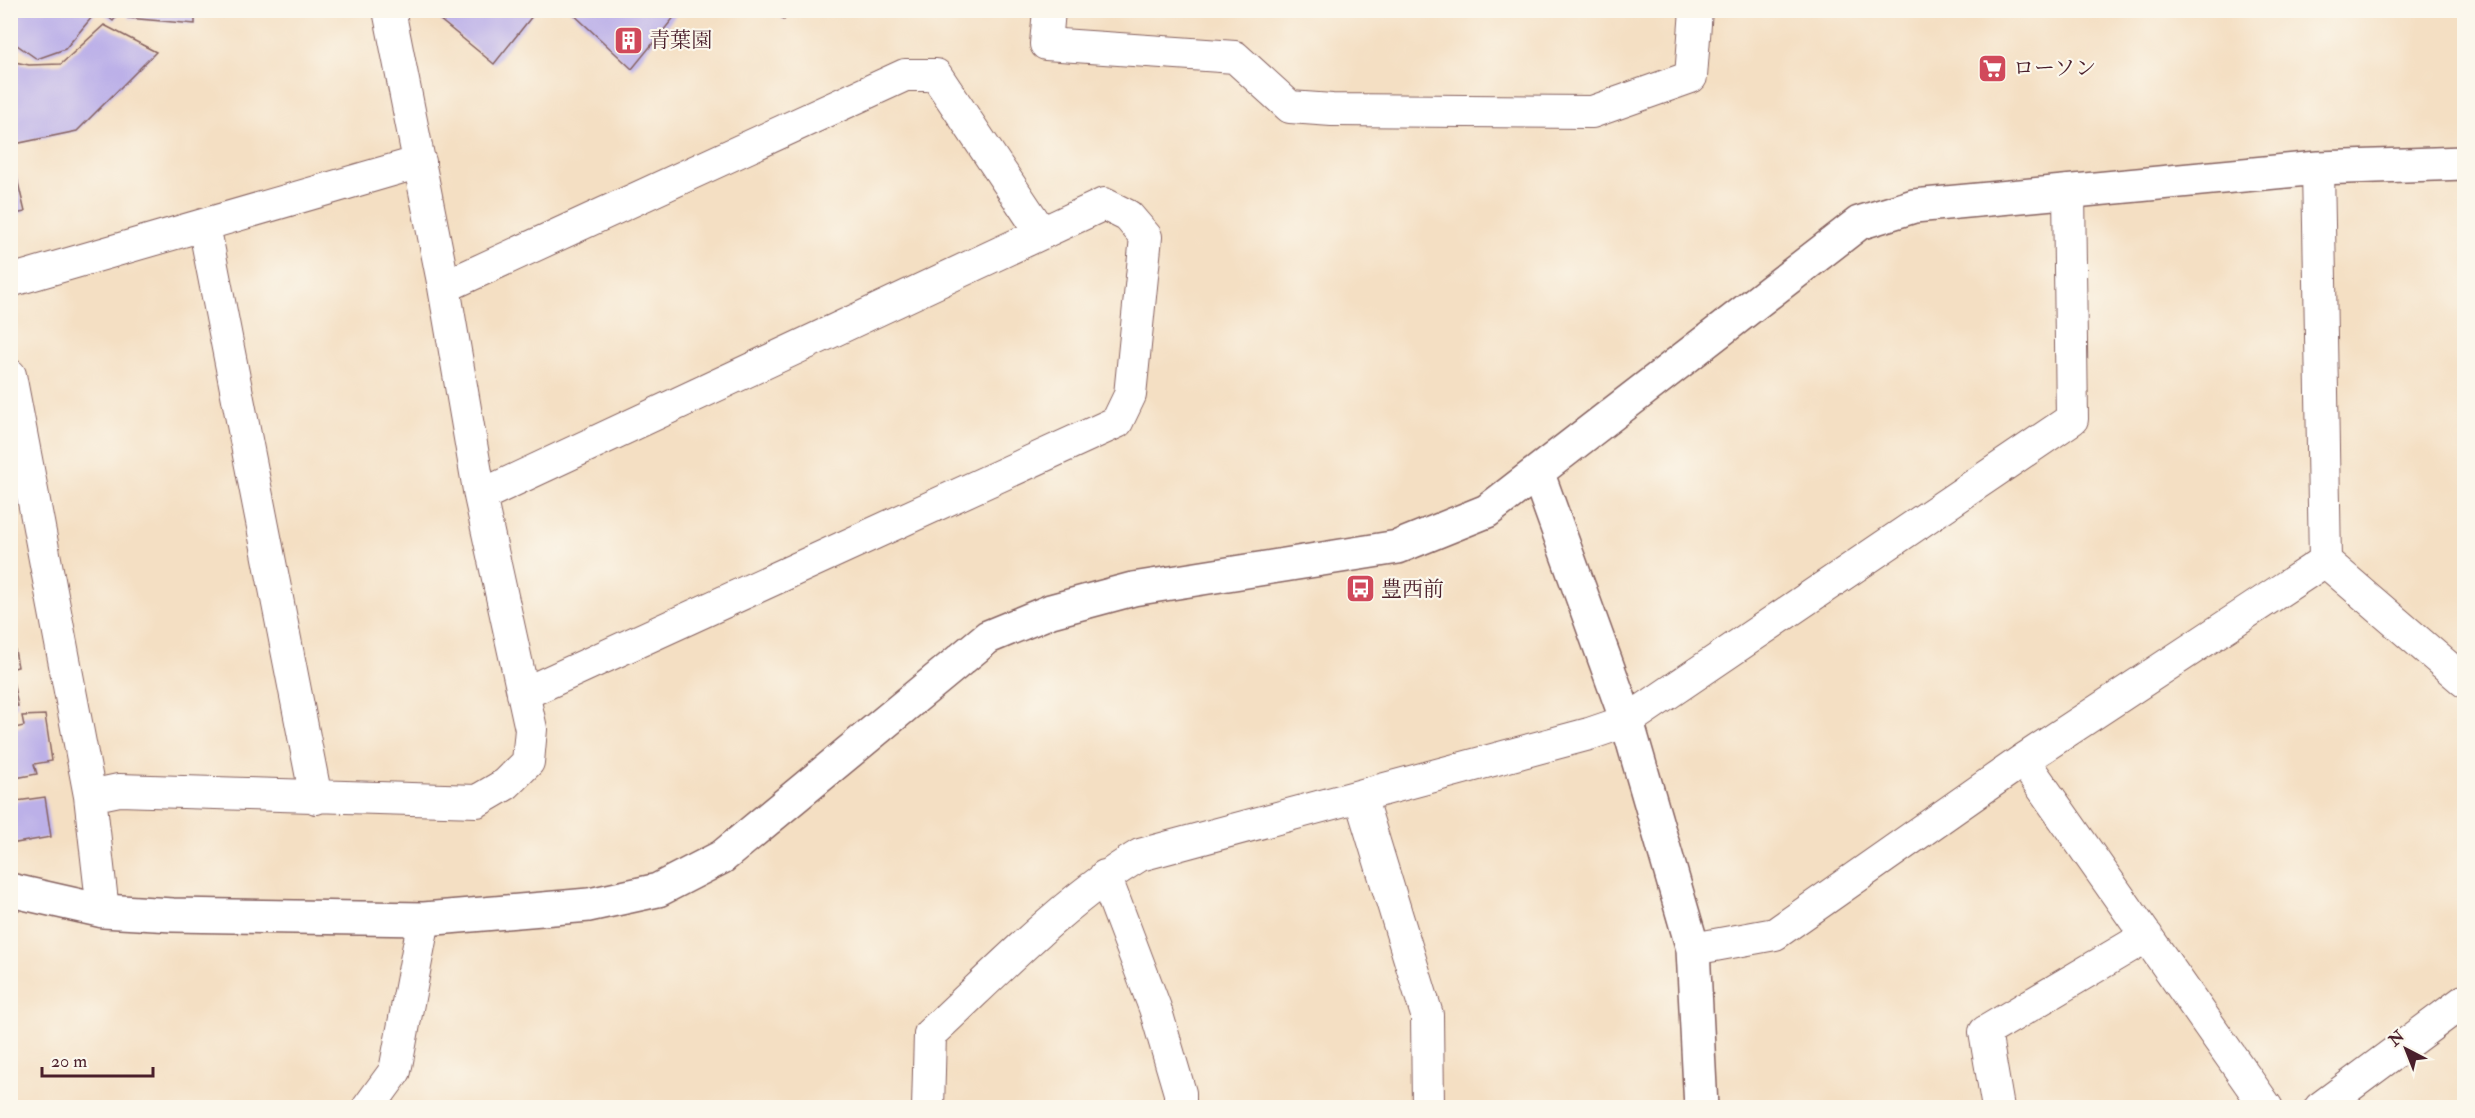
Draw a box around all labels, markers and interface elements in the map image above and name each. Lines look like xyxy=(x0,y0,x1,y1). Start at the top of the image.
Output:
building icon: 青葉園 xyxy=(612,24,644,56)
place label: 青葉園 xyxy=(649,27,712,54)
supermarket icon: ローソン xyxy=(1976,52,2008,84)
place label: ローソン xyxy=(2013,55,2096,82)
bus stop icon: 豊西前 xyxy=(1344,573,1376,605)
place label: 豊西前 xyxy=(1381,576,1444,603)
north arrow xyxy=(2376,1019,2436,1079)
text: N xyxy=(2384,1026,2409,1051)
scale bar xyxy=(42,1040,153,1078)
text: 20 m xyxy=(51,1050,87,1073)

